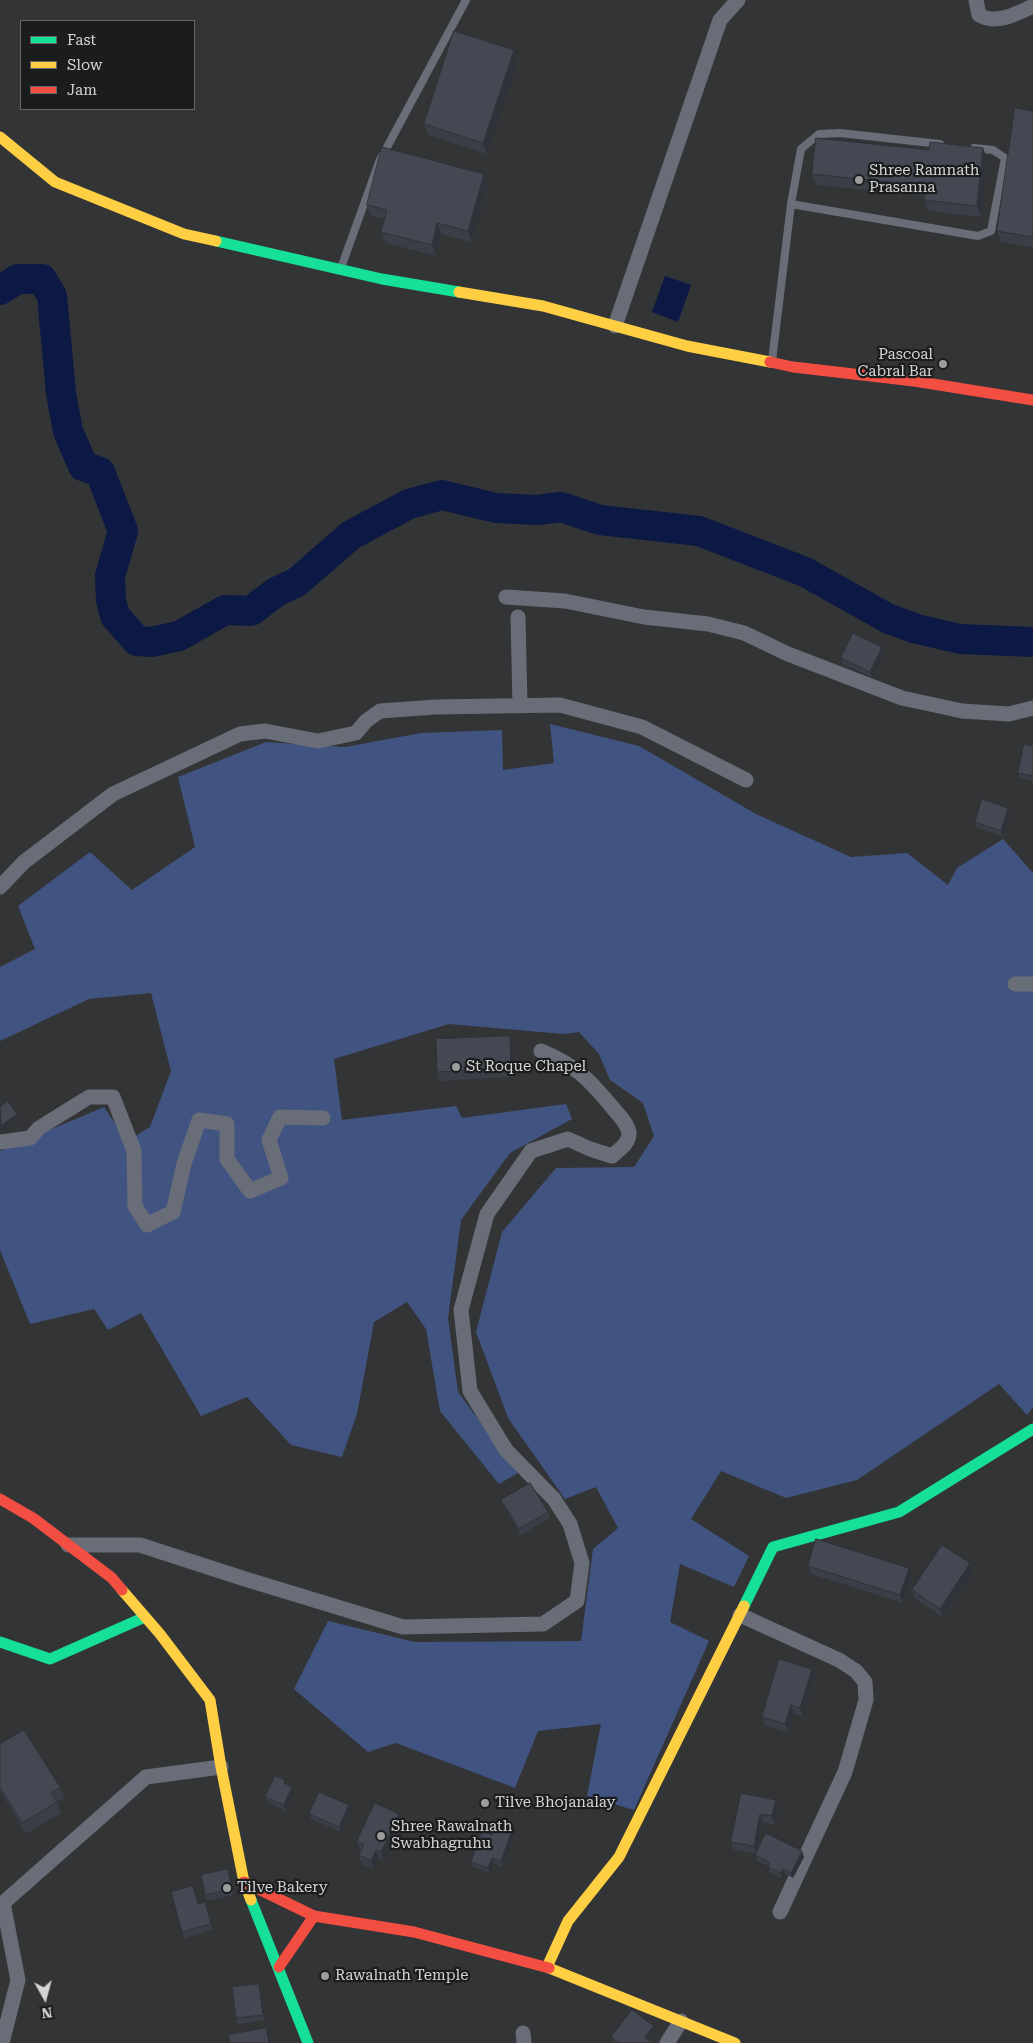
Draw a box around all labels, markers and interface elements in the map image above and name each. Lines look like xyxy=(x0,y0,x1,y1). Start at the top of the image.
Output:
legend xyxy=(20,20,195,110)
text: Fast xyxy=(67,31,96,49)
text: Slow xyxy=(67,56,102,74)
text: Jam xyxy=(67,81,97,99)
place label: Shree Ramnath Prasanna xyxy=(869,162,979,197)
marker: Shree Ramnath Prasanna xyxy=(853,174,865,186)
place label: Pascoal Cabral Bar xyxy=(858,346,933,381)
marker: Pascoal Cabral Bar xyxy=(937,358,949,370)
place label: St Roque Chapel xyxy=(466,1058,586,1076)
marker: St Roque Chapel xyxy=(450,1061,462,1073)
place label: Tilve Bhojanalay xyxy=(495,1794,615,1812)
marker: Tilve Bhojanalay xyxy=(479,1797,491,1809)
place label: Shree Rawalnath Swabhagruhu xyxy=(391,1818,512,1853)
marker: Shree Rawalnath Swabhagruhu xyxy=(375,1830,387,1842)
place label: Tilve Bakery xyxy=(237,1879,328,1897)
marker: Tilve Bakery xyxy=(221,1882,233,1894)
place label: Rawalnath Temple xyxy=(335,1967,468,1985)
marker: Rawalnath Temple xyxy=(319,1970,331,1982)
north arrow xyxy=(20,1973,70,2023)
text: N xyxy=(41,2004,53,2021)

